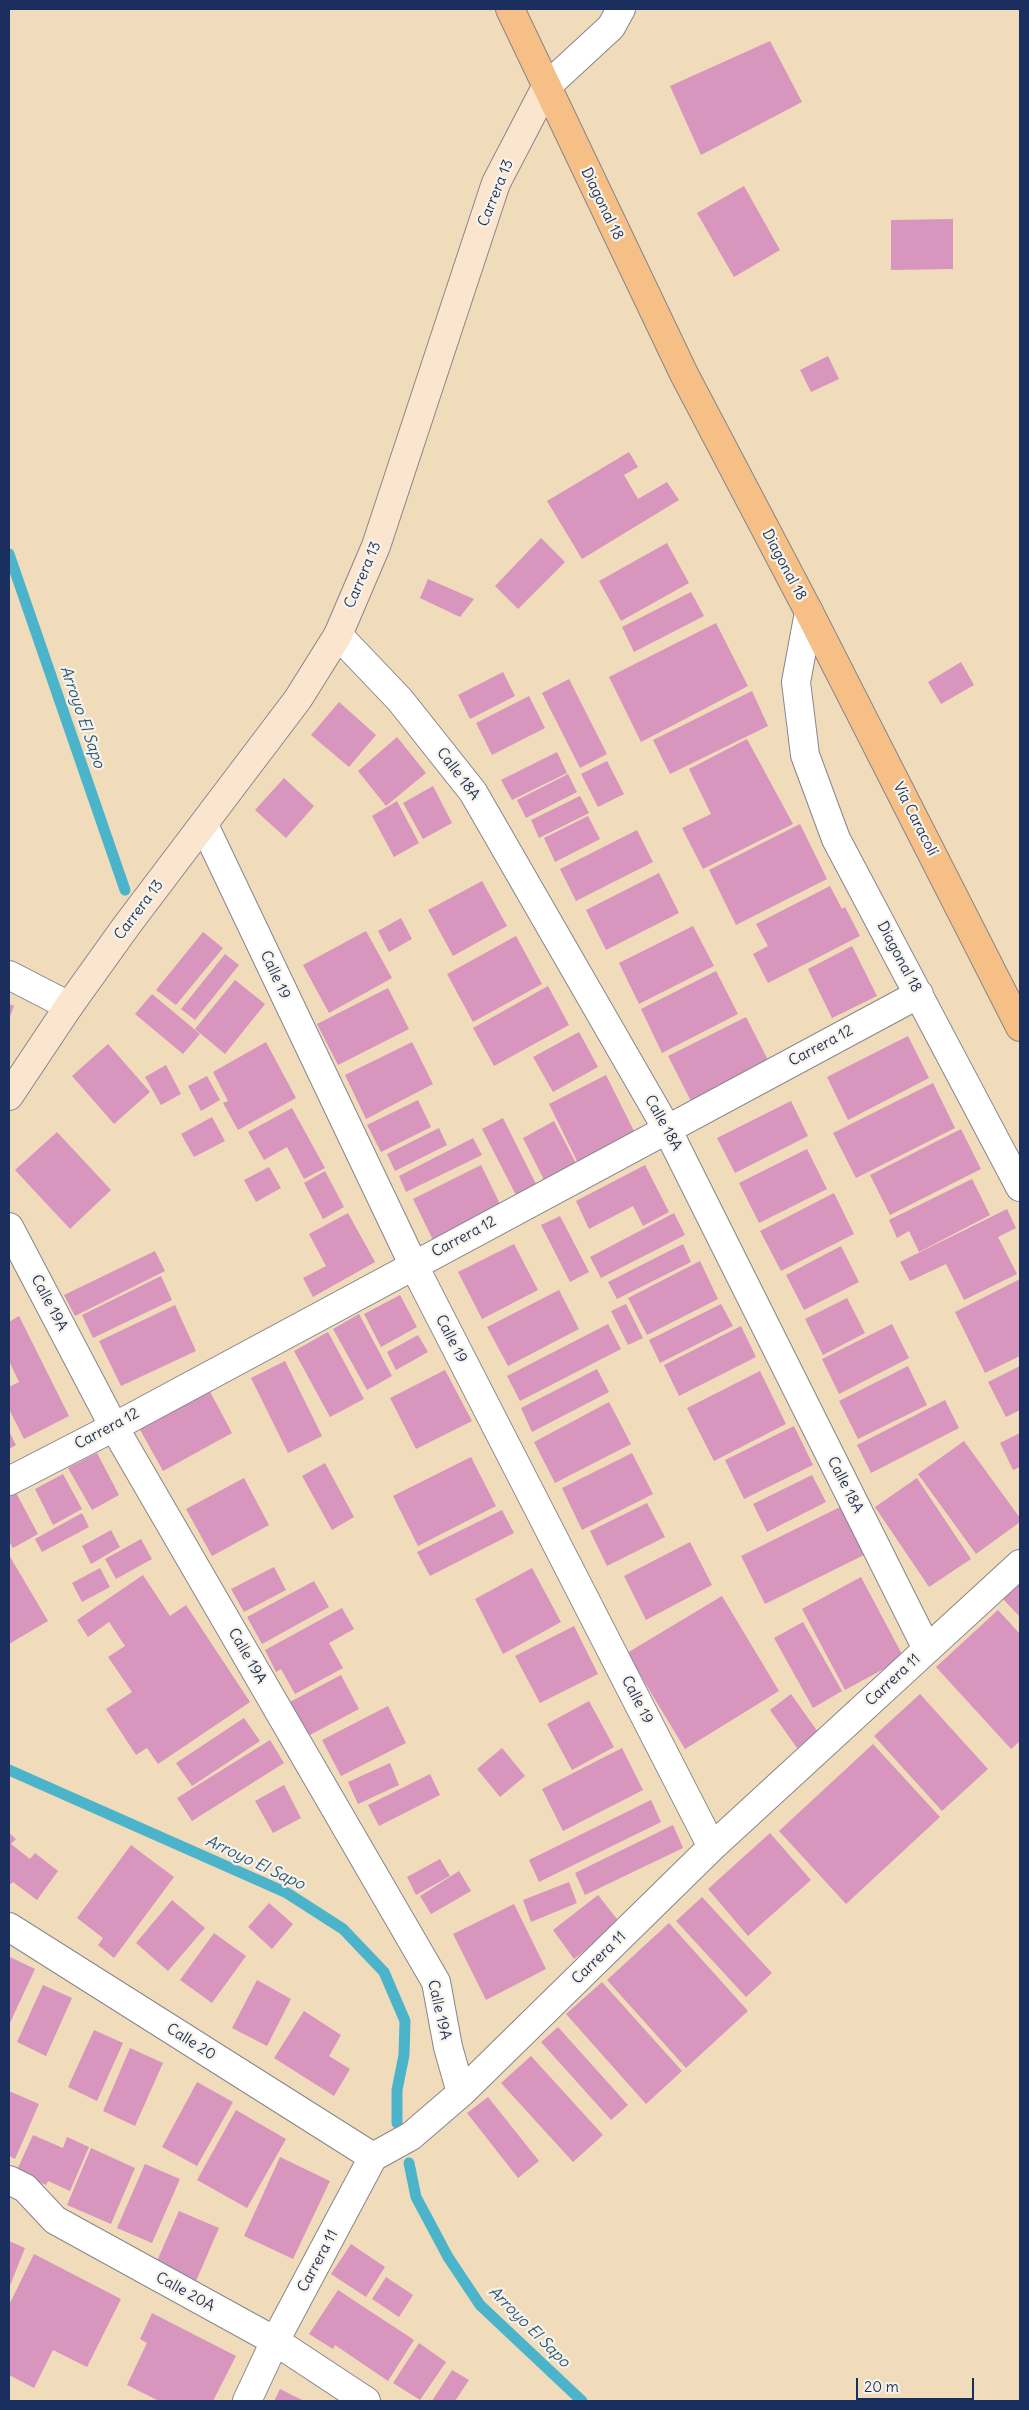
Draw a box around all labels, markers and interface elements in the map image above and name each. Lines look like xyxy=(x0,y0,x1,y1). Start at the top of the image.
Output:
street label: Carrera 13 xyxy=(474,157,518,229)
street label: Diagonal 18 xyxy=(577,165,627,243)
street label: Diagonal 18 xyxy=(758,526,810,604)
street label: Carrera 13 xyxy=(341,539,385,611)
water label: Arroyo El Sapo xyxy=(56,663,108,771)
street label: Calle 18A xyxy=(432,744,484,804)
street label: Vía Caracolí xyxy=(889,779,941,859)
street label: Carrera 13 xyxy=(111,876,167,944)
street label: Diagonal 18 xyxy=(873,918,925,996)
street label: Calle 19 xyxy=(256,948,294,1002)
street label: Carrera 12 xyxy=(786,1022,856,1070)
street label: Calle 18A xyxy=(640,1092,686,1154)
street label: Carrera 12 xyxy=(429,1213,499,1261)
street label: Calle 19A xyxy=(27,1272,71,1334)
street label: Calle 19 xyxy=(431,1312,471,1366)
street label: Carrera 12 xyxy=(72,1405,142,1453)
street label: Calle 18A xyxy=(823,1454,867,1516)
street label: Calle 19A xyxy=(224,1625,270,1687)
street label: Carrera 11 xyxy=(862,1650,924,1710)
street label: Calle 19 xyxy=(617,1673,657,1727)
water label: Arroyo El Sapo xyxy=(202,1832,308,1894)
street label: Carrera 11 xyxy=(568,1928,630,1988)
street label: Calle 19A xyxy=(423,1978,455,2042)
street label: Calle 20 xyxy=(163,2020,219,2064)
street label: Carrera 11 xyxy=(294,2227,342,2295)
street label: Calle 20A xyxy=(152,2269,218,2315)
water label: Arroyo El Sapo xyxy=(484,2282,574,2372)
scale bar xyxy=(859,2368,976,2400)
text: 20 m xyxy=(864,2377,899,2396)

